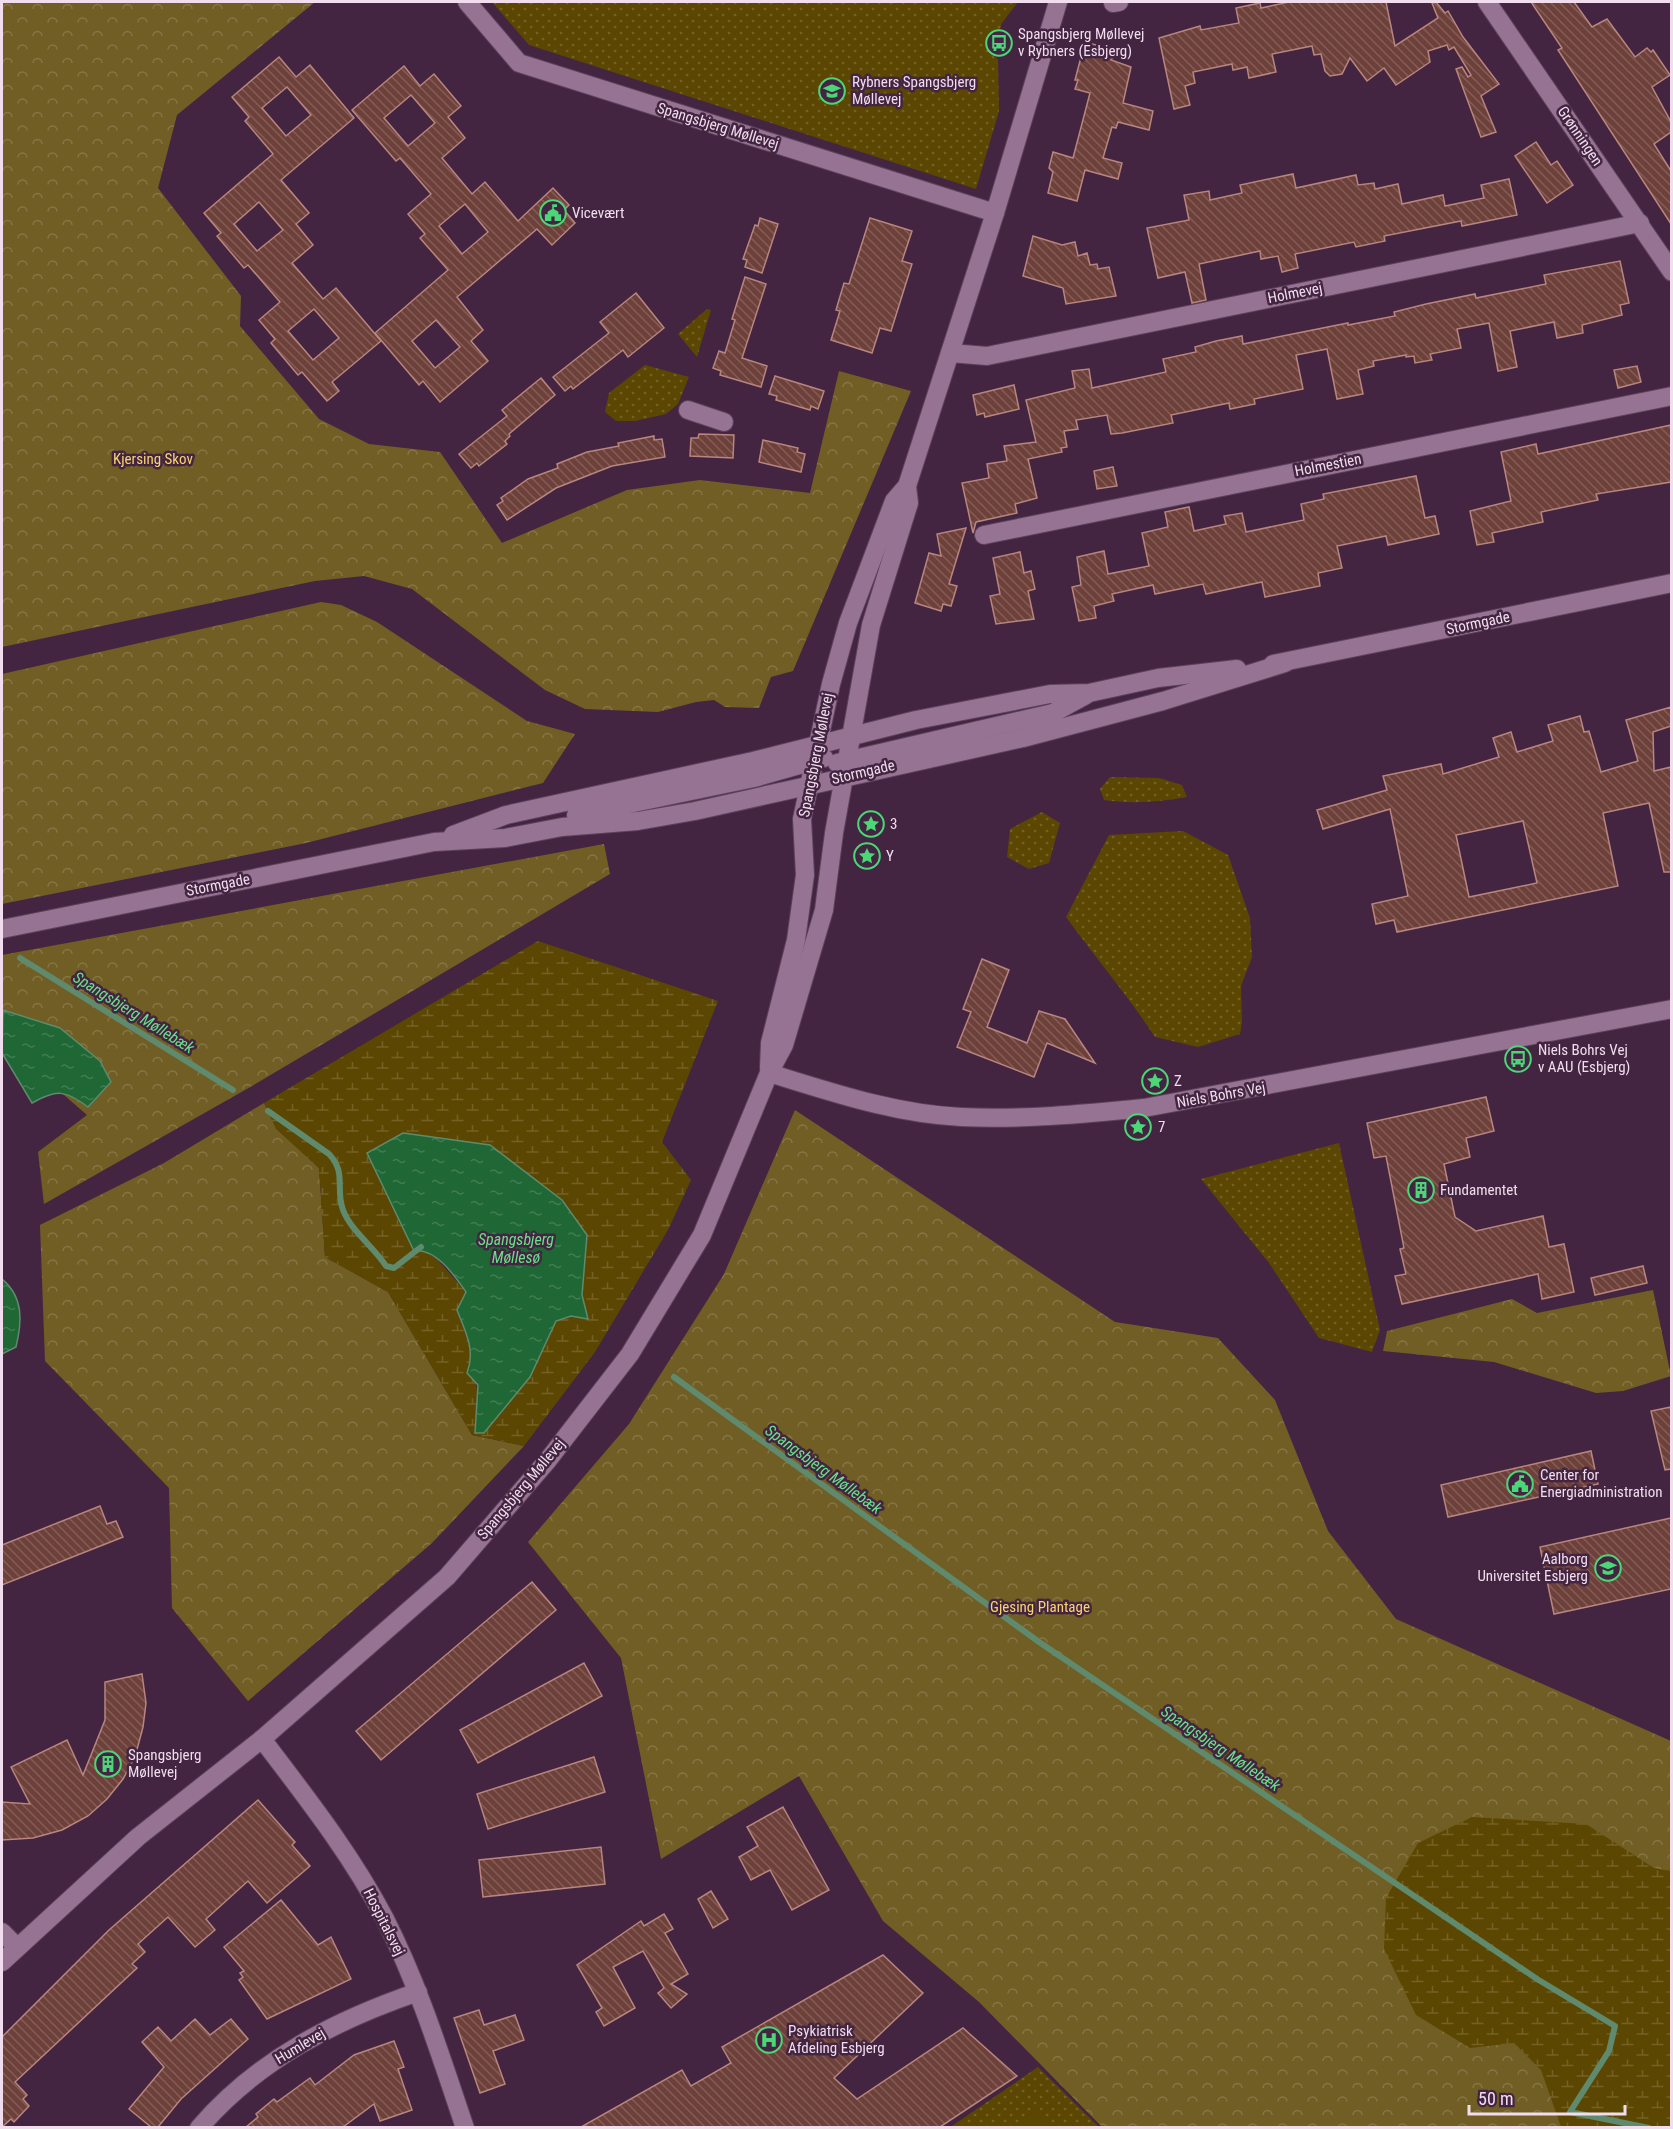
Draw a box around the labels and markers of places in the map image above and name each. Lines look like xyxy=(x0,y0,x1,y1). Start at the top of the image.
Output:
place label: Spangsbjerg Møllevej v Rybners (Esbjerg) xyxy=(1018,25,1144,60)
bus stop icon: Spangsbjerg Møllevej v Rybners (Esbjerg) xyxy=(984,28,1014,58)
place label: Rybners Spangsbjerg Møllevej xyxy=(852,73,976,108)
school or university icon: Rybners Spangsbjerg Møllevej xyxy=(817,76,847,106)
public building icon: Vicevært xyxy=(538,198,568,228)
place label: Vicevært xyxy=(572,204,624,222)
place icon: 3 xyxy=(856,809,886,839)
place label: 3 xyxy=(890,815,897,833)
place icon: Y xyxy=(852,841,882,871)
place label: Y xyxy=(886,847,894,865)
place label: Niels Bohrs Vej v AAU (Esbjerg) xyxy=(1538,1041,1630,1076)
bus stop icon: Niels Bohrs Vej v AAU (Esbjerg) xyxy=(1503,1044,1533,1074)
place icon: Z xyxy=(1140,1066,1170,1096)
place label: Z xyxy=(1174,1072,1182,1090)
place icon: 7 xyxy=(1123,1112,1153,1142)
place label: 7 xyxy=(1158,1118,1165,1136)
building icon: Fundamentet xyxy=(1406,1175,1436,1205)
place label: Fundamentet xyxy=(1440,1181,1518,1199)
place label: Center for Energiadministration xyxy=(1540,1466,1663,1501)
public building icon: Center for Energiadministration xyxy=(1505,1469,1535,1499)
place label: Aalborg Universitet Esbjerg xyxy=(1477,1550,1588,1585)
school or university icon: Aalborg Universitet Esbjerg xyxy=(1593,1553,1623,1583)
place label: Spangsbjerg Møllevej xyxy=(128,1746,201,1781)
building icon: Spangsbjerg Møllevej xyxy=(93,1749,123,1779)
place label: Psykiatrisk Afdeling Esbjerg xyxy=(788,2022,885,2057)
hospital icon: Psykiatrisk Afdeling Esbjerg xyxy=(754,2025,784,2055)

